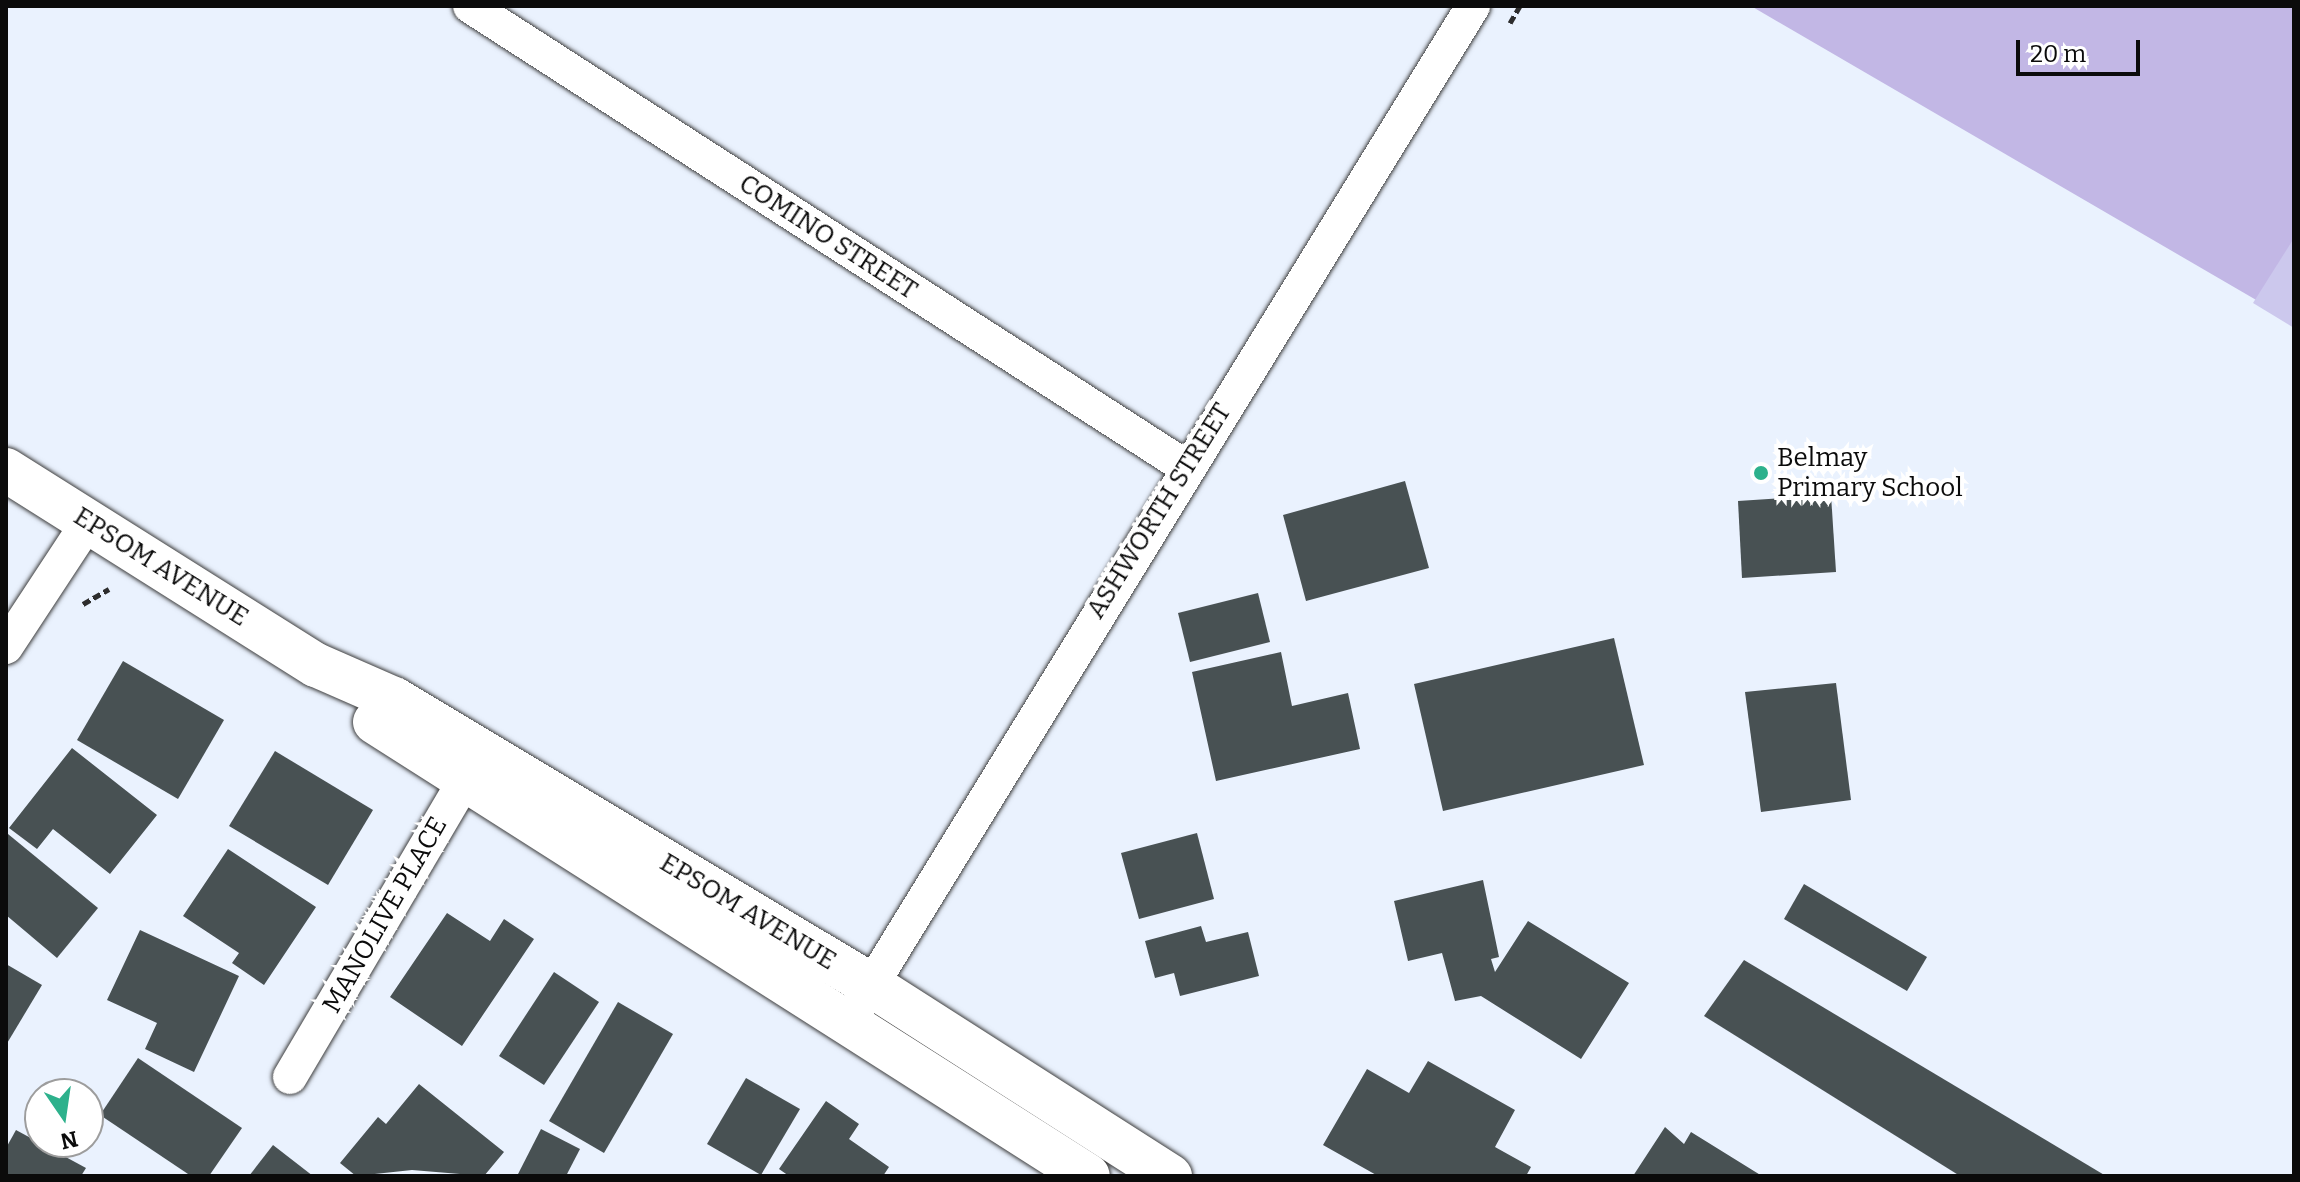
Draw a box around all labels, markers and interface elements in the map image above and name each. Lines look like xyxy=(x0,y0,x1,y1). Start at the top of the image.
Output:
scale bar xyxy=(2020,24,2144,74)
text: 20 m xyxy=(2030,40,2086,68)
street label: COMINO STREET xyxy=(733,168,923,306)
street label: ASHWORTH STREET xyxy=(1080,398,1238,624)
place label: Belmay Primary School xyxy=(1777,442,1963,504)
marker: Belmay Primary School xyxy=(1752,464,1770,482)
street label: EPSOM AVENUE xyxy=(68,501,254,633)
street label: MANOLIVE PLACE xyxy=(316,811,454,1019)
street label: EPSOM AVENUE xyxy=(654,847,842,977)
north arrow xyxy=(24,1078,104,1158)
text: N xyxy=(58,1125,80,1155)

